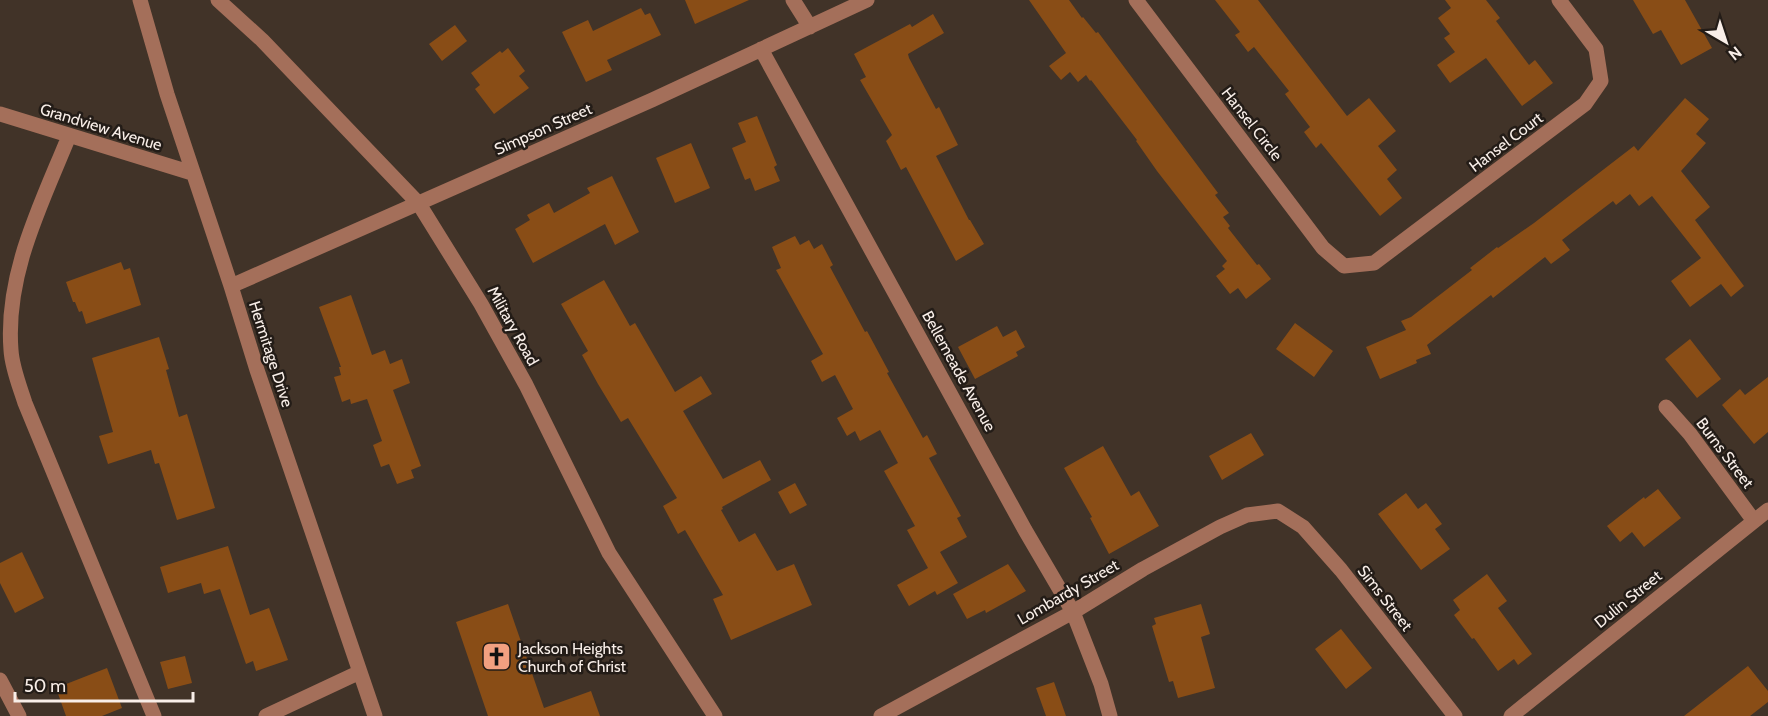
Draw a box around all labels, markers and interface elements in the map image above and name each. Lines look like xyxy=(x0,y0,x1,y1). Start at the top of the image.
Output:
north arrow xyxy=(1696,12,1756,72)
text: N xyxy=(1725,42,1745,64)
street label: Hansel Circle xyxy=(1218,84,1286,164)
street label: Grandview Avenue xyxy=(38,99,164,155)
street label: Simpson Street xyxy=(491,99,595,159)
street label: Hansel Court xyxy=(1465,108,1547,176)
street label: Military Road xyxy=(483,283,543,369)
street label: Hermitage Drive xyxy=(245,299,297,409)
street label: Bellemeade Avenue xyxy=(918,307,1000,435)
street label: Burns Street xyxy=(1692,414,1758,492)
street label: Lombardy Street xyxy=(1014,555,1123,629)
street label: Sims Street xyxy=(1353,561,1417,635)
street label: Dulin Street xyxy=(1591,566,1666,632)
place label: Jackson Heights Church of Christ xyxy=(517,639,627,676)
church icon: Jackson Heights Church of Christ xyxy=(481,641,513,673)
scale bar xyxy=(15,665,194,703)
text: 50 m xyxy=(24,675,66,697)

